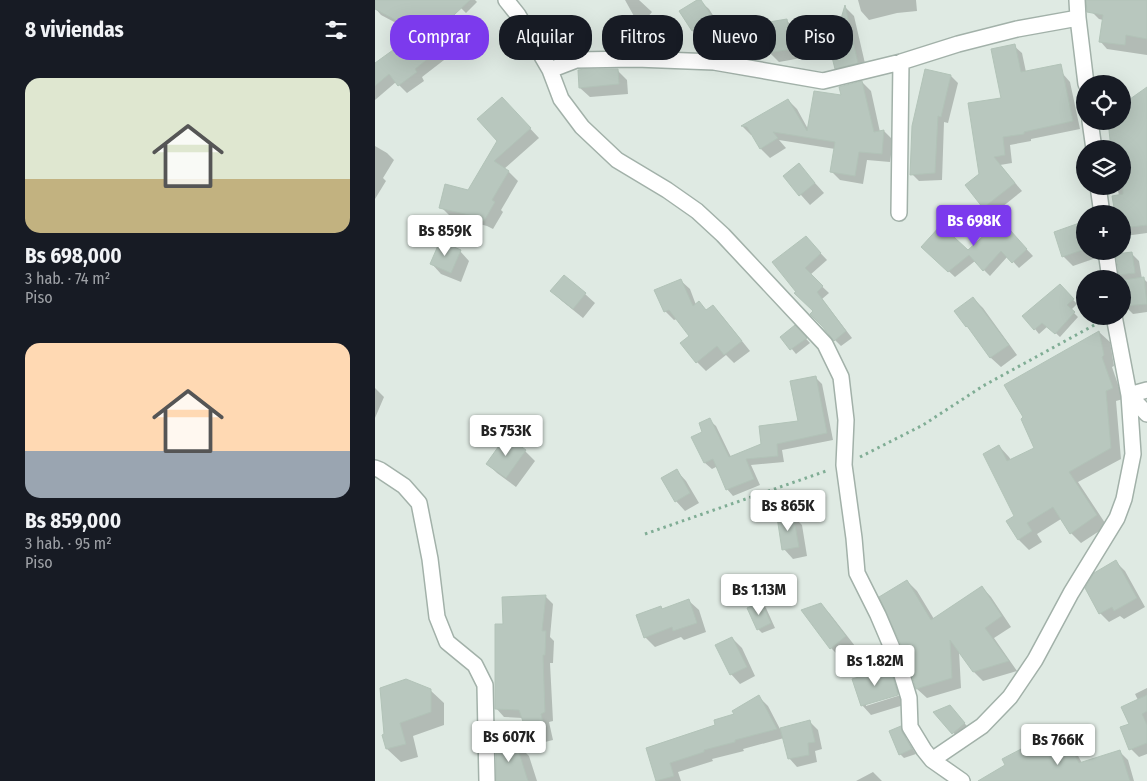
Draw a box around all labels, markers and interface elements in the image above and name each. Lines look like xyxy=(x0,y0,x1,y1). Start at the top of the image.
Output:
chip: Comprar xyxy=(390,15,489,60)
chip: Alquilar xyxy=(499,15,592,60)
chip: Filtros xyxy=(602,15,683,60)
chip: Nuevo xyxy=(693,15,776,60)
chip: Piso xyxy=(786,15,853,60)
icon: filters xyxy=(322,16,350,44)
text: 8 viviendas xyxy=(25,17,124,43)
map controls xyxy=(1076,75,1131,325)
button: locate xyxy=(1076,75,1131,130)
icon: home xyxy=(143,111,233,201)
button: layers xyxy=(1076,140,1131,195)
pin: Bs 698K xyxy=(928,204,1020,247)
button: + xyxy=(1076,205,1131,260)
text: Bs 698K xyxy=(947,211,1001,230)
pin: Bs 859K xyxy=(399,214,491,257)
text: Bs 859K xyxy=(419,221,471,240)
text: Bs 698,000 xyxy=(25,243,122,269)
text: 3 hab. · 74 m² xyxy=(25,269,110,288)
button: − xyxy=(1076,270,1131,325)
text: Piso xyxy=(25,288,53,307)
icon: home xyxy=(143,376,233,466)
pin: Bs 753K xyxy=(460,414,552,457)
text: Bs 753K xyxy=(481,421,531,440)
pin: Bs 865K xyxy=(742,490,834,532)
text: Bs 865K xyxy=(761,496,815,515)
text: Bs 859,000 xyxy=(25,508,121,534)
text: 3 hab. · 95 m² xyxy=(25,534,112,553)
text: Piso xyxy=(25,553,53,572)
pin: Bs 1.13M xyxy=(707,574,811,616)
text: Bs 1.13M xyxy=(732,580,786,599)
pin: Bs 1.82M xyxy=(823,644,927,687)
text: Bs 1.82M xyxy=(846,651,904,670)
pin: Bs 607K xyxy=(463,720,555,763)
pin: Bs 766K xyxy=(1012,724,1104,766)
text: Bs 607K xyxy=(483,727,535,746)
text: Bs 766K xyxy=(1032,730,1084,749)

